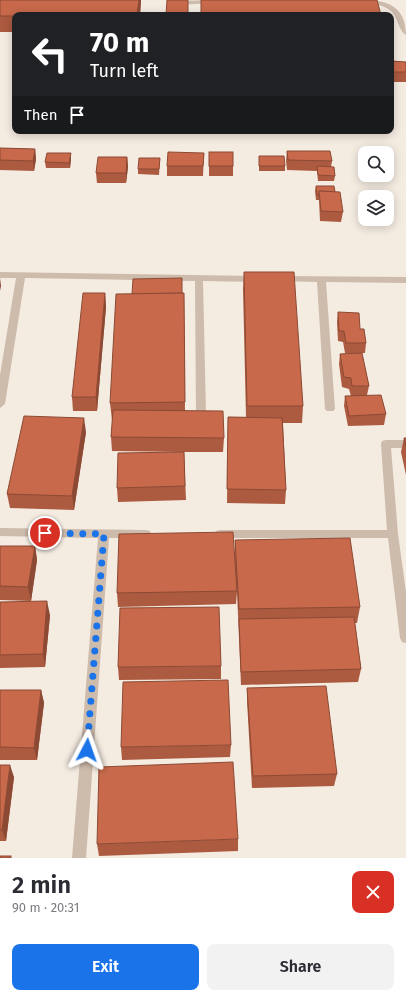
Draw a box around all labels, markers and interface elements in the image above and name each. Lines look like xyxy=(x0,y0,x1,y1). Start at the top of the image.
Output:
text: 70 m xyxy=(90,26,149,59)
icon: left xyxy=(24,28,76,80)
text: Turn left xyxy=(90,60,159,82)
icon: arrive xyxy=(66,104,88,126)
text: Then xyxy=(24,106,58,124)
map controls xyxy=(358,146,394,226)
button: search xyxy=(358,146,394,182)
button: layers xyxy=(358,190,394,226)
pin xyxy=(28,516,62,550)
icon: arrive xyxy=(34,522,56,544)
position arrow xyxy=(66,729,108,771)
text: 2 min xyxy=(12,871,71,899)
button: close xyxy=(352,871,394,913)
text: 90 m · 20:31 xyxy=(12,900,79,915)
button: Exit xyxy=(12,944,199,990)
button: Share xyxy=(207,944,394,990)

